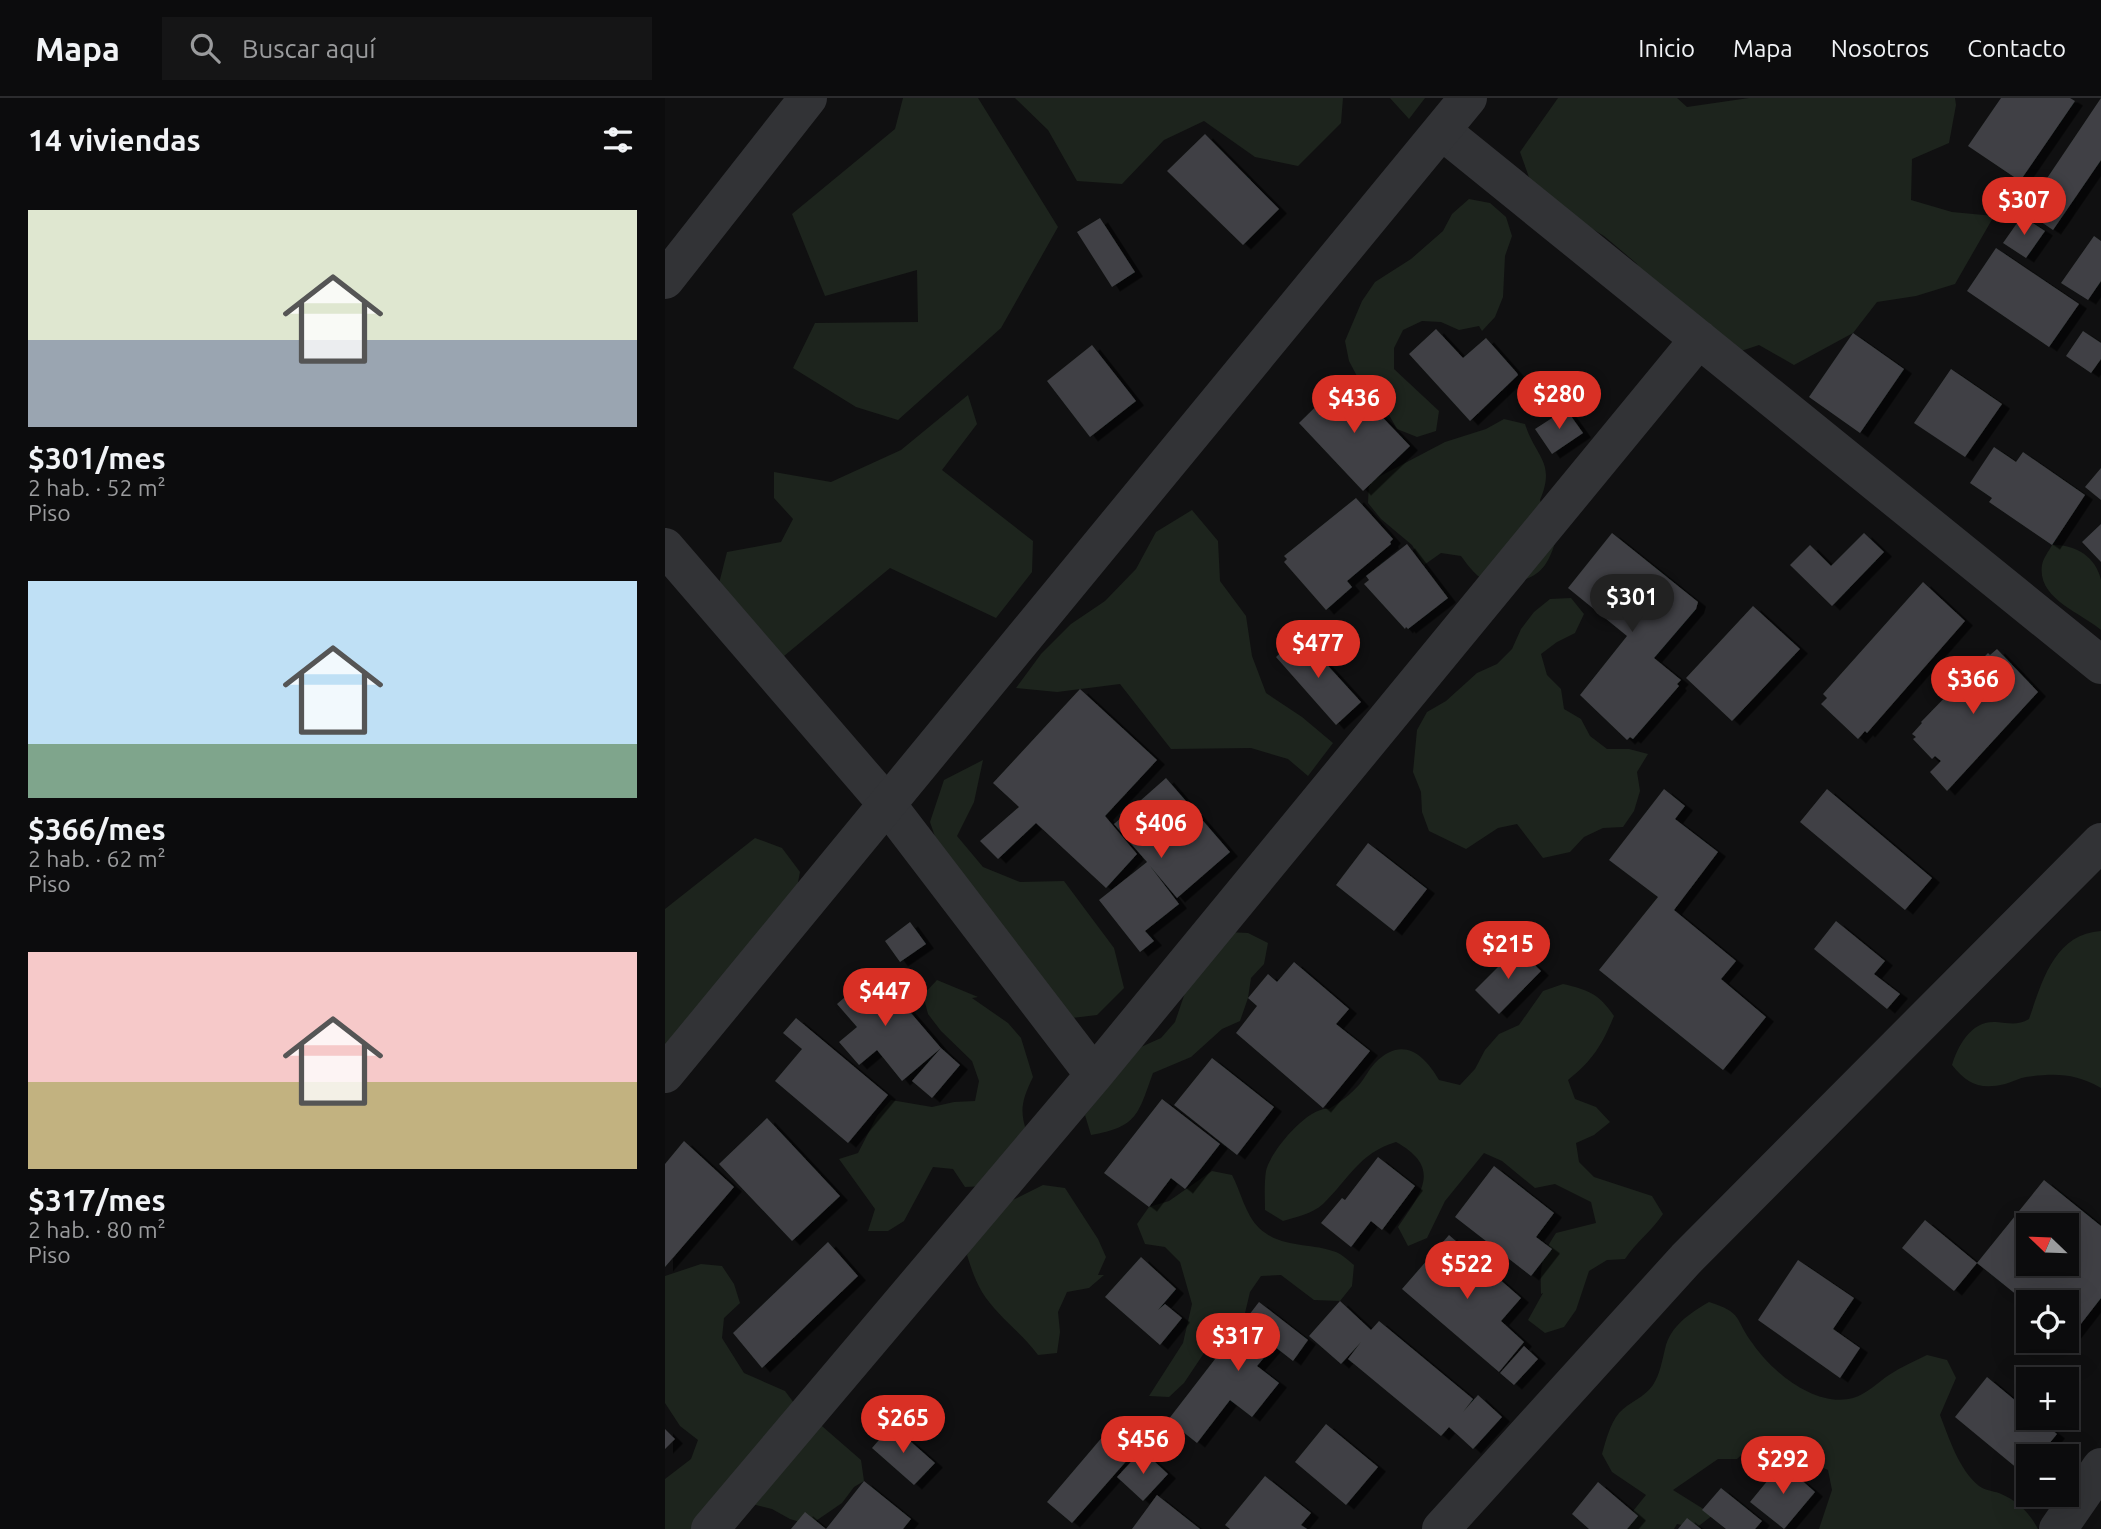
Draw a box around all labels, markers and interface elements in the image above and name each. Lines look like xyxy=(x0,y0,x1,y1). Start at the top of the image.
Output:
search box xyxy=(162,17,652,80)
icon: search xyxy=(186,29,224,67)
text: Mapa xyxy=(35,30,120,67)
text: Buscar aquí xyxy=(242,34,376,63)
text: Inicio xyxy=(1638,35,1695,62)
text: Mapa xyxy=(1733,35,1793,62)
text: Nosotros xyxy=(1831,35,1929,62)
text: Contacto xyxy=(1967,35,2066,62)
icon: filters xyxy=(599,121,637,159)
text: 14 viviendas xyxy=(28,123,201,157)
pin: $307 xyxy=(1983,178,2065,237)
text: $307 xyxy=(1998,187,2050,212)
icon: home xyxy=(270,256,396,382)
pin: $280 xyxy=(1518,372,1600,431)
pin: $436 xyxy=(1313,376,1395,435)
text: $280 xyxy=(1533,381,1585,406)
text: $436 xyxy=(1328,385,1380,410)
text: $301/mes xyxy=(28,441,166,475)
text: 2 hab. · 52 m² xyxy=(28,475,166,500)
text: Piso xyxy=(28,500,71,525)
pin: $301 xyxy=(1591,574,1673,634)
text: $301 xyxy=(1606,584,1658,609)
pin: $477 xyxy=(1277,620,1359,680)
icon: home xyxy=(270,627,396,753)
text: $477 xyxy=(1292,630,1344,655)
pin: $366 xyxy=(1932,656,2014,716)
text: $366 xyxy=(1947,666,1999,691)
pin: $406 xyxy=(1120,800,1202,860)
text: $406 xyxy=(1135,810,1187,835)
text: $366/mes xyxy=(28,812,166,846)
text: 2 hab. · 62 m² xyxy=(28,846,166,871)
text: Piso xyxy=(28,871,71,896)
pin: $215 xyxy=(1467,922,1549,981)
text: $215 xyxy=(1482,931,1534,956)
pin: $447 xyxy=(844,968,926,1028)
text: $447 xyxy=(859,978,911,1003)
icon: home xyxy=(270,998,396,1124)
text: $317/mes xyxy=(28,1183,166,1217)
north arrow xyxy=(2016,1213,2079,1276)
map controls xyxy=(2016,1213,2079,1507)
text: 2 hab. · 80 m² xyxy=(28,1217,166,1242)
text: Piso xyxy=(28,1242,71,1267)
pin: $522 xyxy=(1426,1242,1508,1301)
text: $522 xyxy=(1441,1251,1493,1276)
button: locate xyxy=(2016,1290,2079,1353)
pin: $317 xyxy=(1197,1314,1279,1373)
text: $317 xyxy=(1212,1323,1264,1348)
button: + xyxy=(2016,1367,2079,1430)
pin: $265 xyxy=(862,1396,944,1455)
text: $265 xyxy=(877,1405,929,1430)
pin: $456 xyxy=(1102,1416,1184,1476)
text: $456 xyxy=(1117,1426,1169,1451)
pin: $292 xyxy=(1742,1436,1824,1496)
button: − xyxy=(2016,1444,2079,1507)
text: $292 xyxy=(1757,1446,1809,1471)

